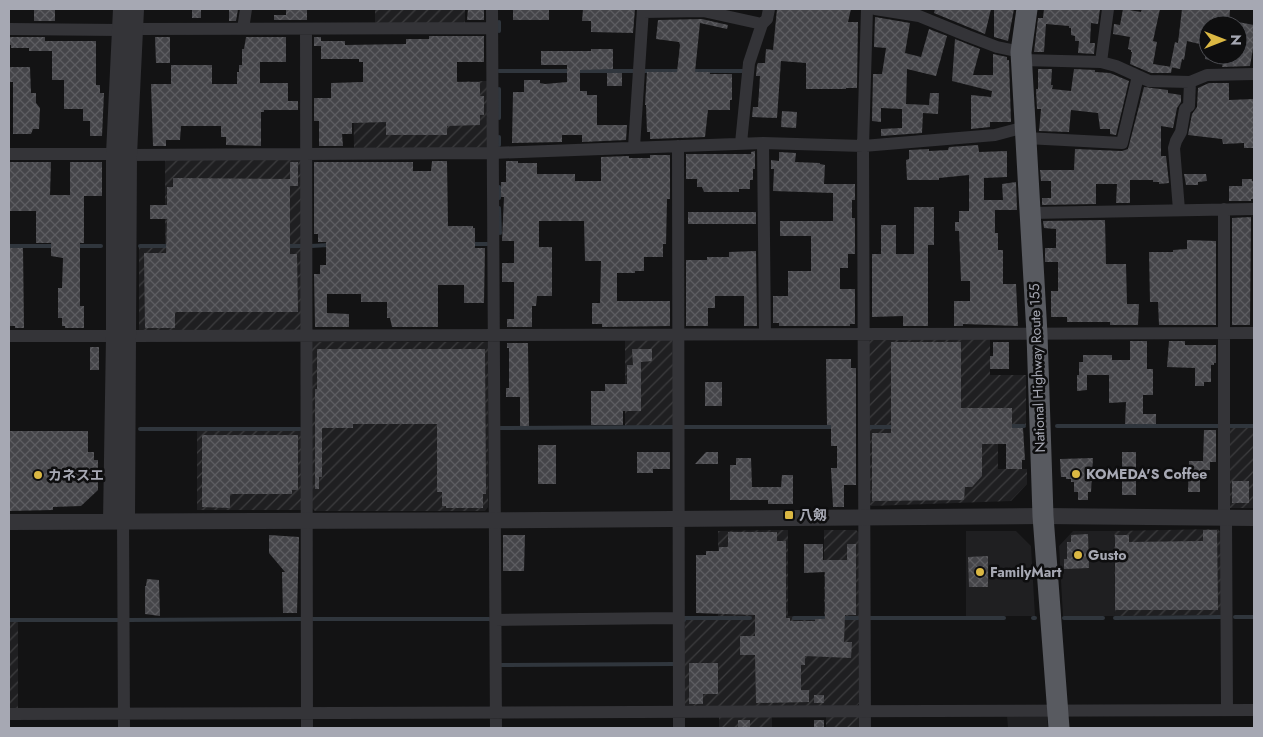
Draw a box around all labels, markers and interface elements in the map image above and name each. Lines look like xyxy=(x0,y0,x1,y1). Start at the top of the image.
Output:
north arrow xyxy=(1198,15,1248,65)
text: N xyxy=(1226,34,1246,46)
street label: National Highway Route 155 xyxy=(1024,283,1050,453)
place label: KOMEDA'S Coffee xyxy=(1086,464,1207,484)
place label: カネスエ xyxy=(48,465,104,485)
marker: KOMEDA'S Coffee xyxy=(1070,468,1082,480)
marker: カネスエ xyxy=(32,469,44,481)
place label: 八剱 xyxy=(799,505,827,525)
marker: 八剱 xyxy=(783,509,795,521)
place label: Gusto xyxy=(1088,545,1127,565)
marker: Gusto xyxy=(1072,549,1084,561)
place label: FamilyMart xyxy=(990,562,1062,582)
marker: FamilyMart xyxy=(974,566,986,578)

